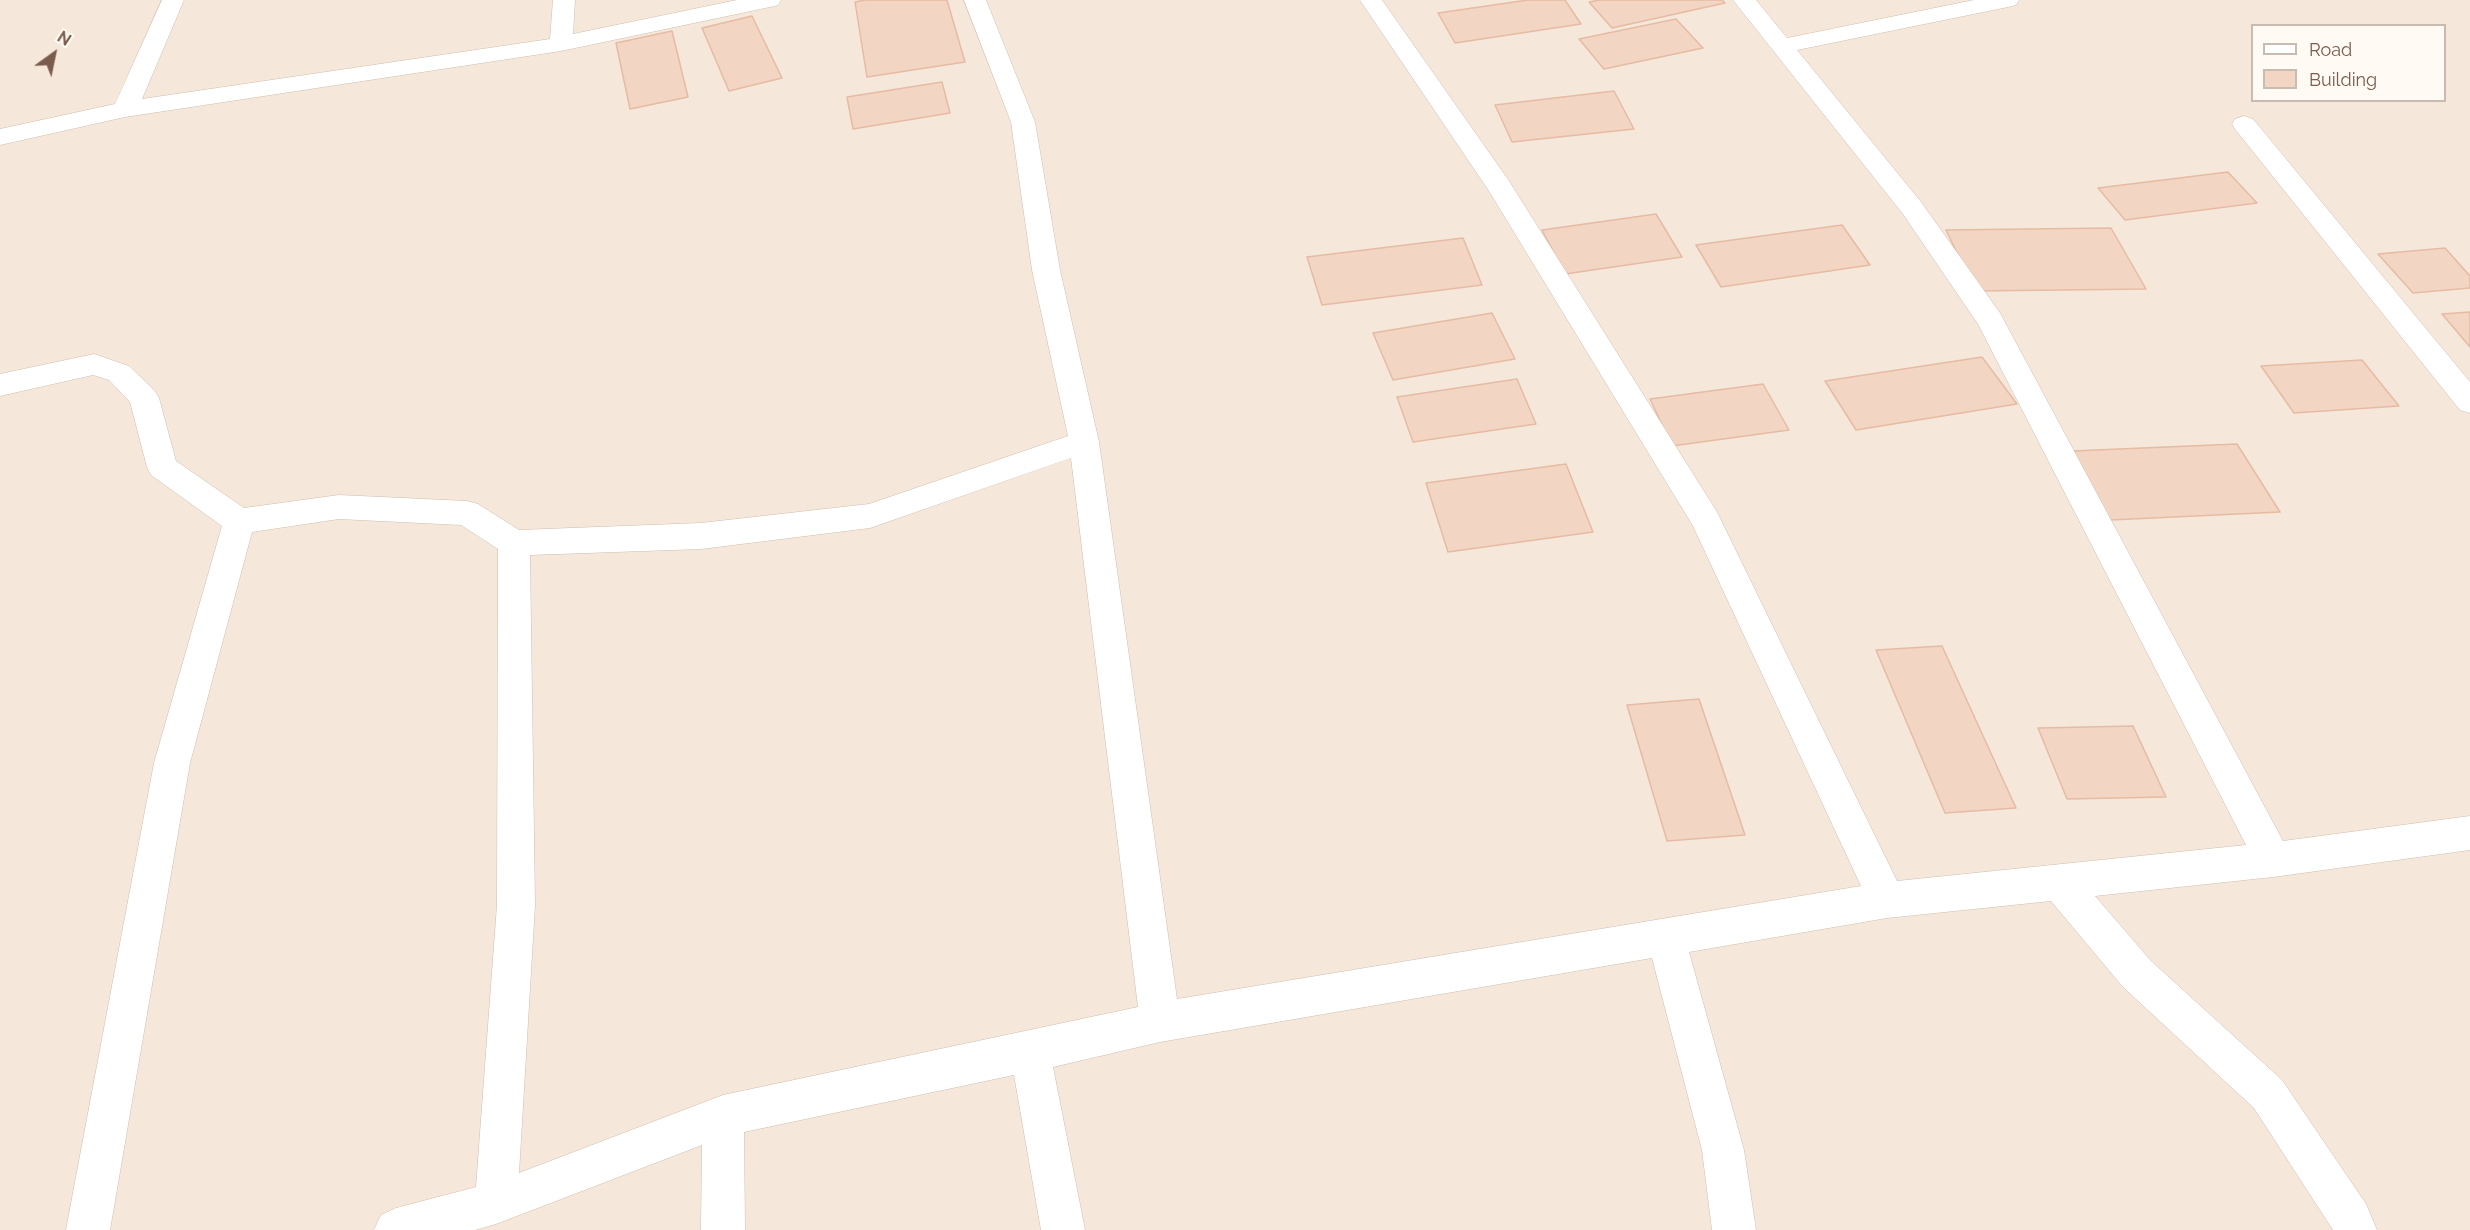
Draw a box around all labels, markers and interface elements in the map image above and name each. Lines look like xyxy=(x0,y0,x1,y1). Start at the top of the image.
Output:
north arrow xyxy=(24,24,84,84)
legend xyxy=(2251,24,2446,102)
text: N xyxy=(54,27,74,50)
text: Road xyxy=(2309,39,2352,60)
text: Building xyxy=(2309,69,2377,90)

